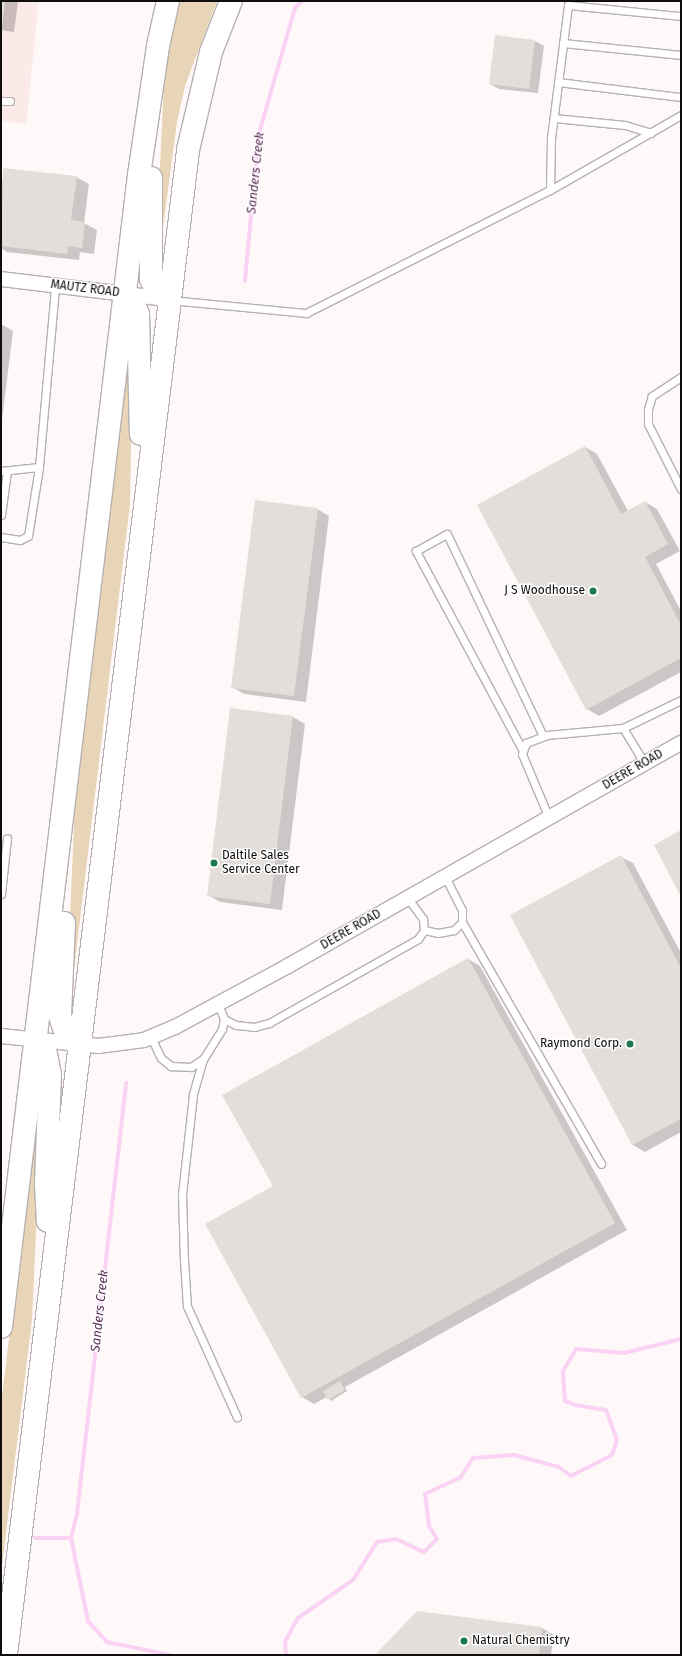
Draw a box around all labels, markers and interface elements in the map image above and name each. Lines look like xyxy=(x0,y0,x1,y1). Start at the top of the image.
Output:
water label: Sanders Creek xyxy=(244,131,268,215)
street label: MAUTZ ROAD xyxy=(50,278,120,300)
place label: J S Woodhouse xyxy=(504,584,585,598)
marker: J S Woodhouse xyxy=(588,586,598,596)
street label: DEERE ROAD xyxy=(600,747,666,793)
place label: Daltile Sales Service Center xyxy=(222,849,300,877)
marker: Daltile Sales Service Center xyxy=(209,858,219,868)
street label: DEERE ROAD xyxy=(318,907,384,953)
place label: Raymond Corp. xyxy=(540,1037,622,1051)
marker: Raymond Corp. xyxy=(625,1039,635,1049)
water label: Sanders Creek xyxy=(88,1269,112,1353)
place label: Natural Chemistry xyxy=(472,1634,570,1648)
marker: Natural Chemistry xyxy=(459,1636,469,1646)

